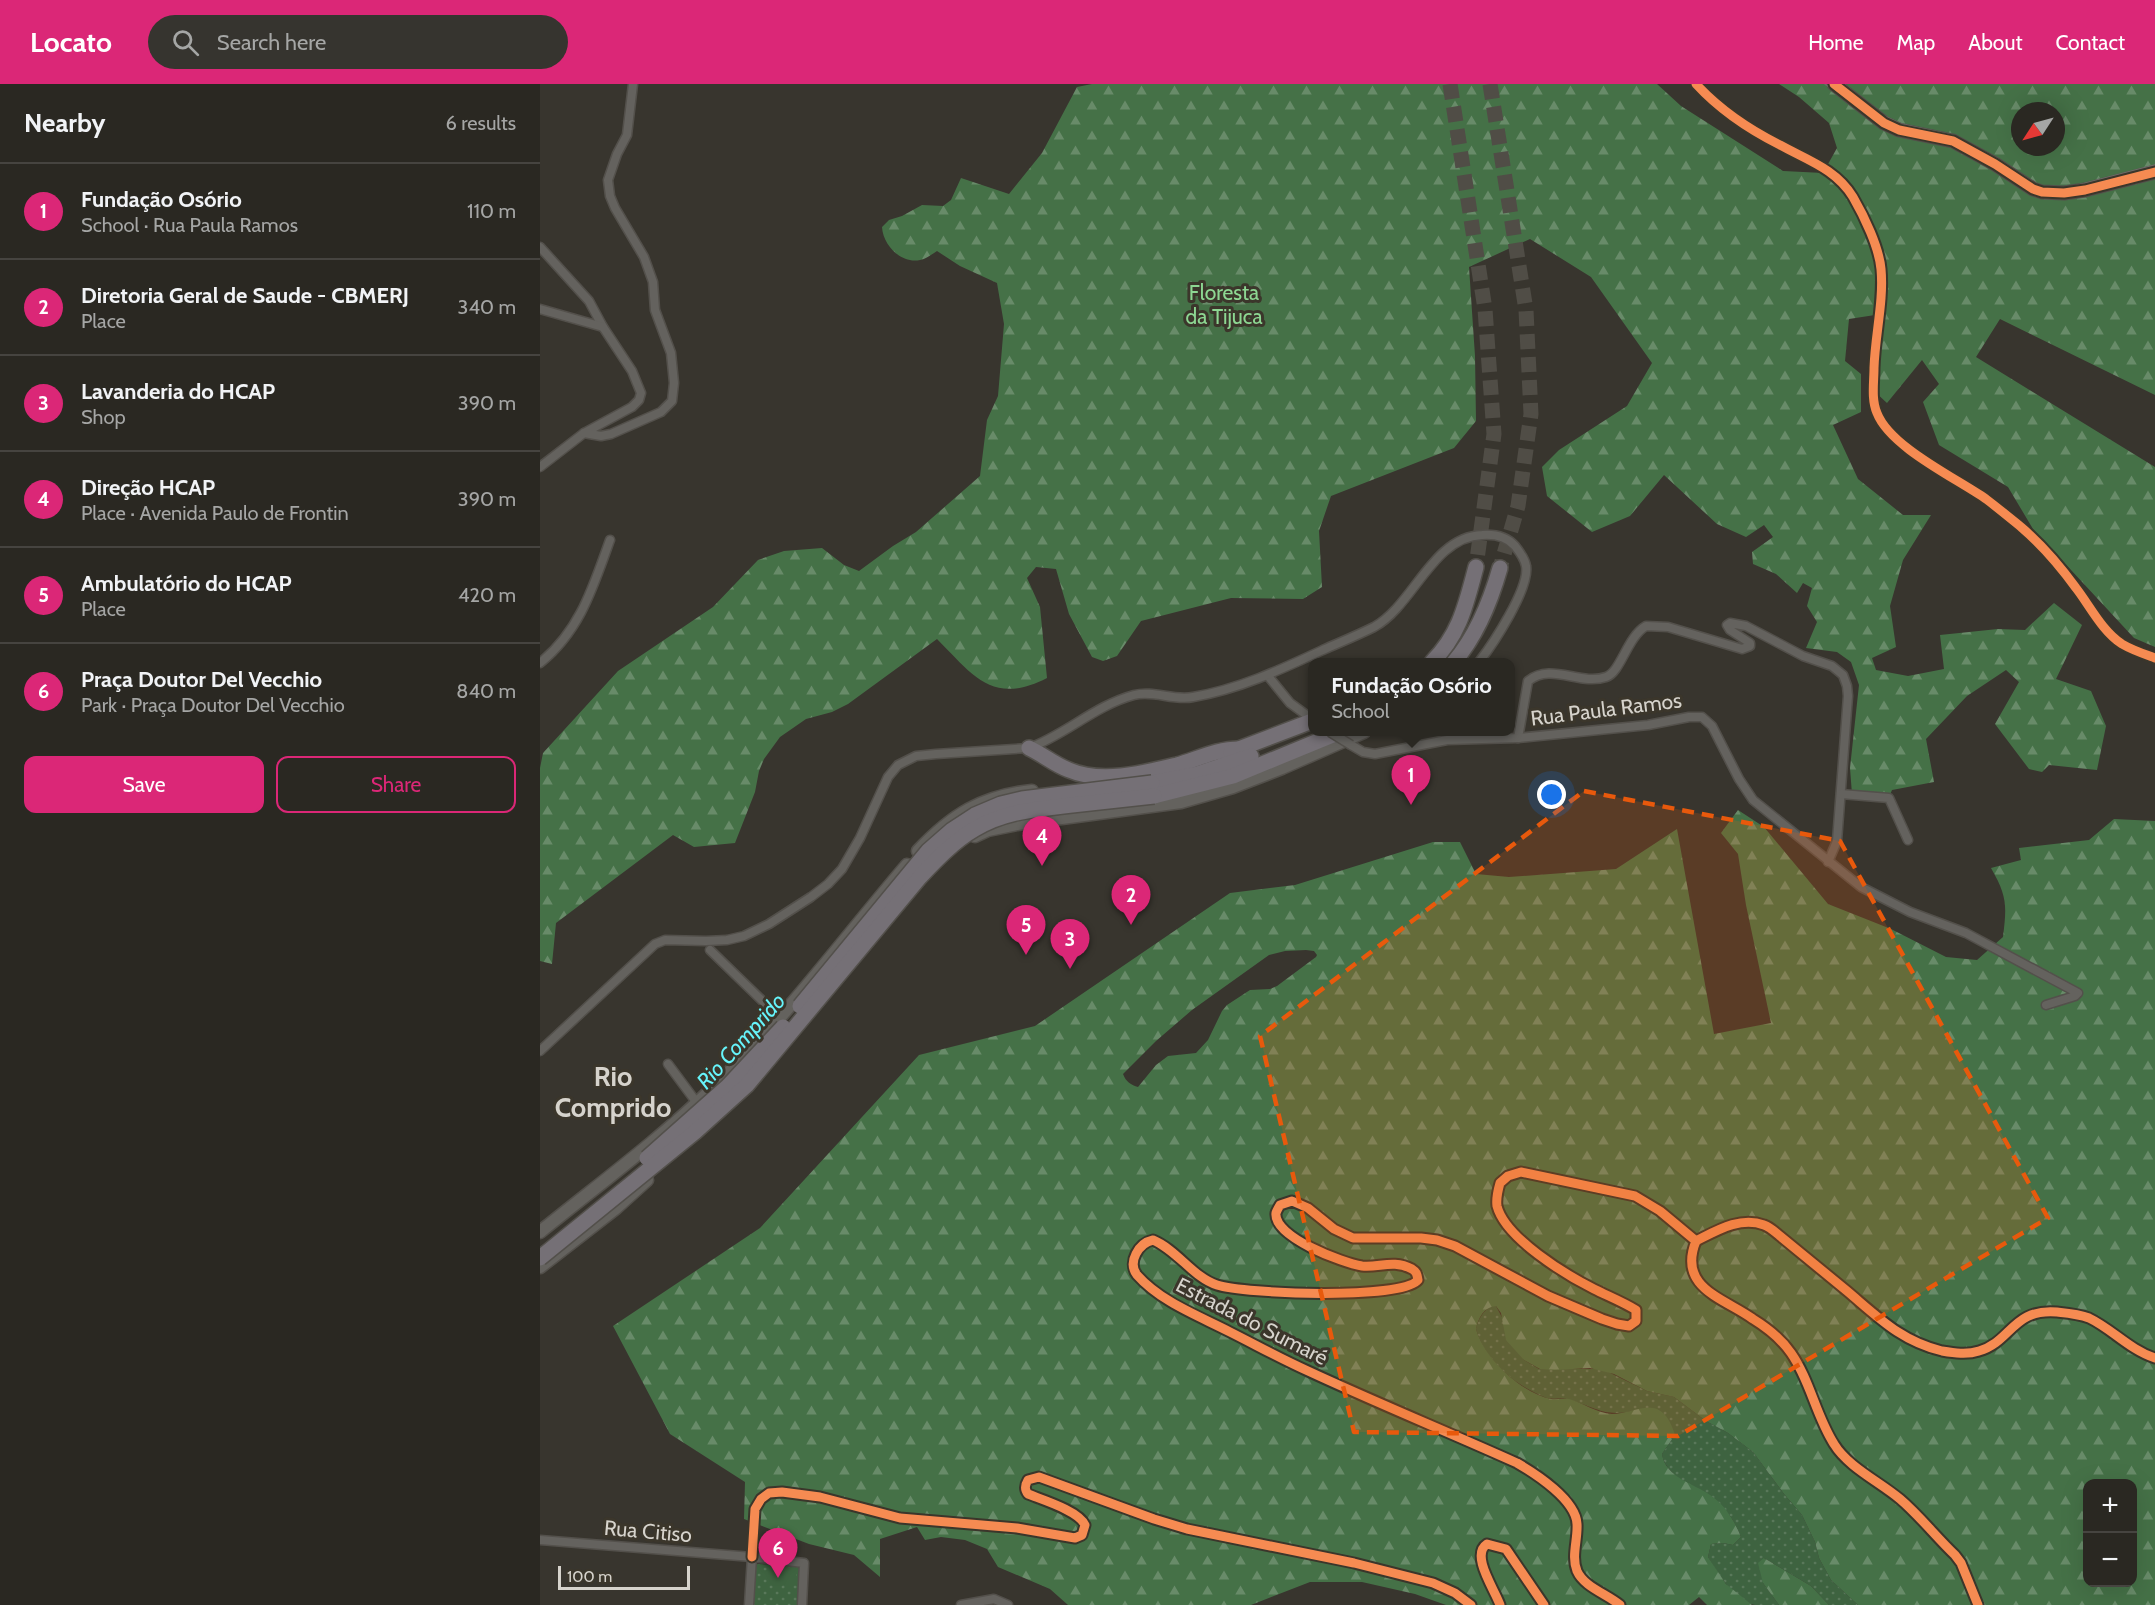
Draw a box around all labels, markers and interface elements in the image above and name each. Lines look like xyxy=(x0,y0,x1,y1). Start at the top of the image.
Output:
search box xyxy=(148,15,568,69)
text: Locato xyxy=(30,25,112,59)
icon: search xyxy=(169,26,202,59)
text: Search here xyxy=(217,29,326,56)
text: Home xyxy=(1808,30,1864,55)
text: Map xyxy=(1897,30,1935,55)
text: About xyxy=(1968,30,2022,55)
text: Contact xyxy=(2055,30,2125,55)
north arrow xyxy=(2011,102,2065,156)
text: Nearby xyxy=(24,107,105,139)
text: 6 results xyxy=(445,111,516,135)
text: Fundação Osório xyxy=(81,186,242,213)
text: 1 xyxy=(40,199,47,223)
text: 110 m xyxy=(467,199,516,223)
text: School · Rua Paula Ramos xyxy=(81,213,298,237)
park label: Floresta da Tijuca xyxy=(1186,280,1263,330)
text: Diretoria Geral de Saude - CBMERJ xyxy=(81,282,409,309)
text: 2 xyxy=(38,295,49,319)
text: 340 m xyxy=(458,295,516,319)
text: Place xyxy=(81,309,126,333)
text: Lavanderia do HCAP xyxy=(81,378,275,405)
text: 3 xyxy=(38,391,49,415)
text: 390 m xyxy=(458,391,516,415)
text: Shop xyxy=(81,405,126,429)
text: Direção HCAP xyxy=(81,474,215,501)
text: 4 xyxy=(37,487,50,511)
text: 390 m xyxy=(458,487,516,511)
text: Place · Avenida Paulo de Frontin xyxy=(81,501,349,525)
text: Ambulatório do HCAP xyxy=(81,570,292,597)
text: 5 xyxy=(38,583,49,607)
text: 420 m xyxy=(458,583,516,607)
text: Place xyxy=(81,597,126,621)
popup xyxy=(1308,658,1515,736)
text: Praça Doutor Del Vecchio xyxy=(81,666,322,693)
text: Fundação Osório xyxy=(1331,672,1492,699)
text: 6 xyxy=(38,679,49,703)
text: 840 m xyxy=(456,679,516,703)
street label: Rua Paula Ramos xyxy=(1529,687,1683,731)
text: Park · Praça Doutor Del Vecchio xyxy=(81,693,345,717)
text: School xyxy=(1331,699,1389,723)
button: Save xyxy=(24,756,264,813)
button: Share xyxy=(276,756,516,813)
pin: 1 xyxy=(1392,756,1430,805)
your location xyxy=(1537,780,1566,809)
pin: 4 xyxy=(1022,816,1062,866)
pin: 2 xyxy=(1112,876,1150,925)
pin: 5 xyxy=(1006,906,1046,955)
pin: 3 xyxy=(1050,920,1090,969)
water label: Rio Comprido xyxy=(691,988,791,1094)
district label: Rio Comprido xyxy=(555,1060,671,1124)
street label: Estrada do Sumaré xyxy=(1172,1272,1332,1370)
map controls xyxy=(2083,1479,2137,1587)
button: + xyxy=(2083,1479,2137,1533)
street label: Rua Citiso xyxy=(603,1515,693,1547)
pin: 6 xyxy=(758,1528,798,1578)
button: − xyxy=(2083,1533,2137,1587)
scale bar xyxy=(558,1563,690,1590)
text: 100 m xyxy=(567,1567,612,1586)

